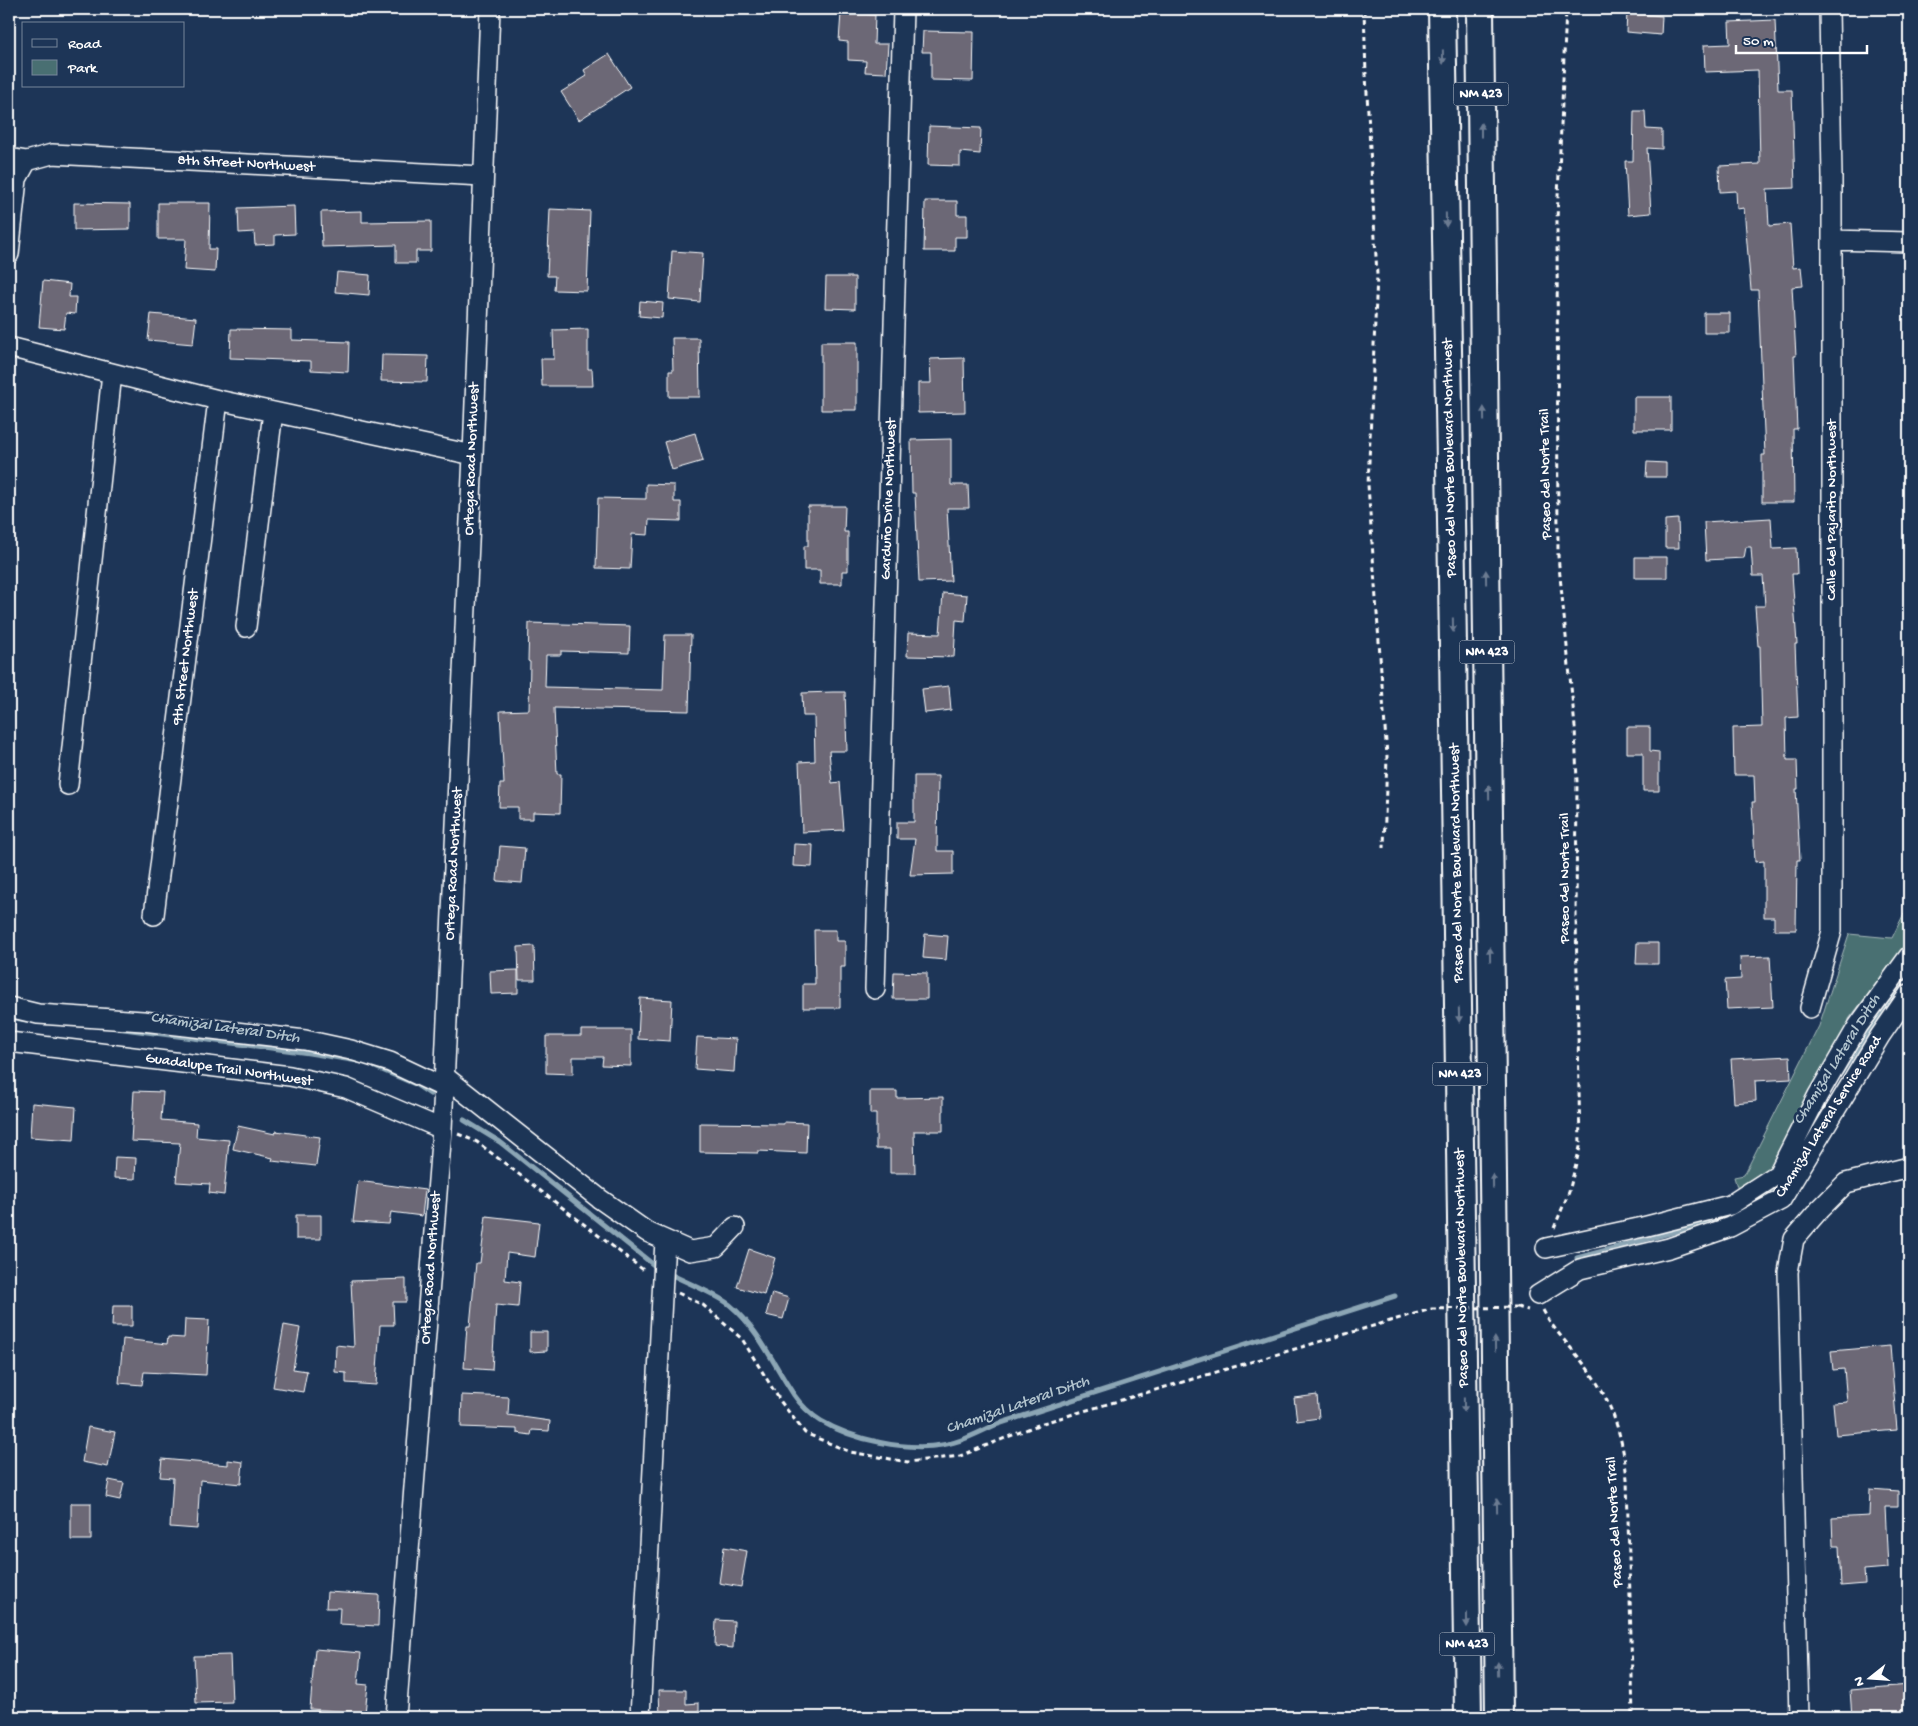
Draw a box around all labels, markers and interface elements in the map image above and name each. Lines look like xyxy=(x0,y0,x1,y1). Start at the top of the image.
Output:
legend xyxy=(22,22,185,88)
scale bar xyxy=(1736,22,1867,54)
text: 50 m xyxy=(1743,33,1774,51)
text: Road xyxy=(68,36,102,54)
one-way arrow xyxy=(1439,50,1447,66)
text: Park xyxy=(67,60,98,78)
road number: NM 423 xyxy=(1454,82,1508,106)
one-way arrow xyxy=(1477,121,1485,137)
street label: 8th Street Northwest xyxy=(177,151,317,177)
one-way arrow xyxy=(1442,212,1450,228)
street label: Paseo del Norte Boulevard Northwest xyxy=(1439,336,1461,579)
street label: Ortega Road Northwest xyxy=(460,380,484,536)
one-way arrow xyxy=(1480,406,1488,422)
street label: Paseo del Norte Trail xyxy=(1536,408,1556,541)
street label: Garduño Drive Northwest xyxy=(877,416,901,580)
street label: Calle del Pajarito Northwest xyxy=(1823,418,1841,601)
one-way arrow xyxy=(1482,568,1490,584)
street label: 9th Street Northwest xyxy=(169,586,204,727)
one-way arrow xyxy=(1449,618,1457,634)
road number: NM 423 xyxy=(1460,640,1514,664)
street label: Paseo del Norte Boulevard Northwest xyxy=(1446,741,1468,984)
one-way arrow xyxy=(1484,783,1492,799)
street label: Ortega Road Northwest xyxy=(441,785,467,941)
street label: Paseo del Norte Trail xyxy=(1556,813,1574,944)
one-way arrow xyxy=(1486,946,1494,962)
water label: Chamizal Lateral Ditch xyxy=(1790,991,1886,1129)
one-way arrow xyxy=(1455,1008,1463,1024)
water label: Chamizal Lateral Ditch xyxy=(149,1009,301,1049)
street label: Chamizal Lateral Service Road xyxy=(1772,1032,1887,1201)
street label: Guadalupe Trail Northwest xyxy=(144,1049,316,1091)
road number: NM 423 xyxy=(1432,1062,1488,1086)
street label: Paseo del Norte Boulevard Northwest xyxy=(1451,1146,1473,1389)
one-way arrow xyxy=(1489,1173,1497,1189)
street label: Ortega Road Northwest xyxy=(417,1189,445,1345)
one-way arrow xyxy=(1491,1335,1499,1351)
water label: Chamizal Lateral Ditch xyxy=(944,1372,1092,1439)
one-way arrow xyxy=(1461,1397,1469,1413)
street label: Paseo del Norte Trail xyxy=(1603,1456,1627,1589)
one-way arrow xyxy=(1493,1498,1501,1514)
one-way arrow xyxy=(1463,1613,1471,1629)
road number: NM 423 xyxy=(1440,1632,1494,1656)
north arrow xyxy=(1846,1654,1896,1704)
one-way arrow xyxy=(1494,1660,1502,1676)
text: N xyxy=(1850,1674,1869,1688)

